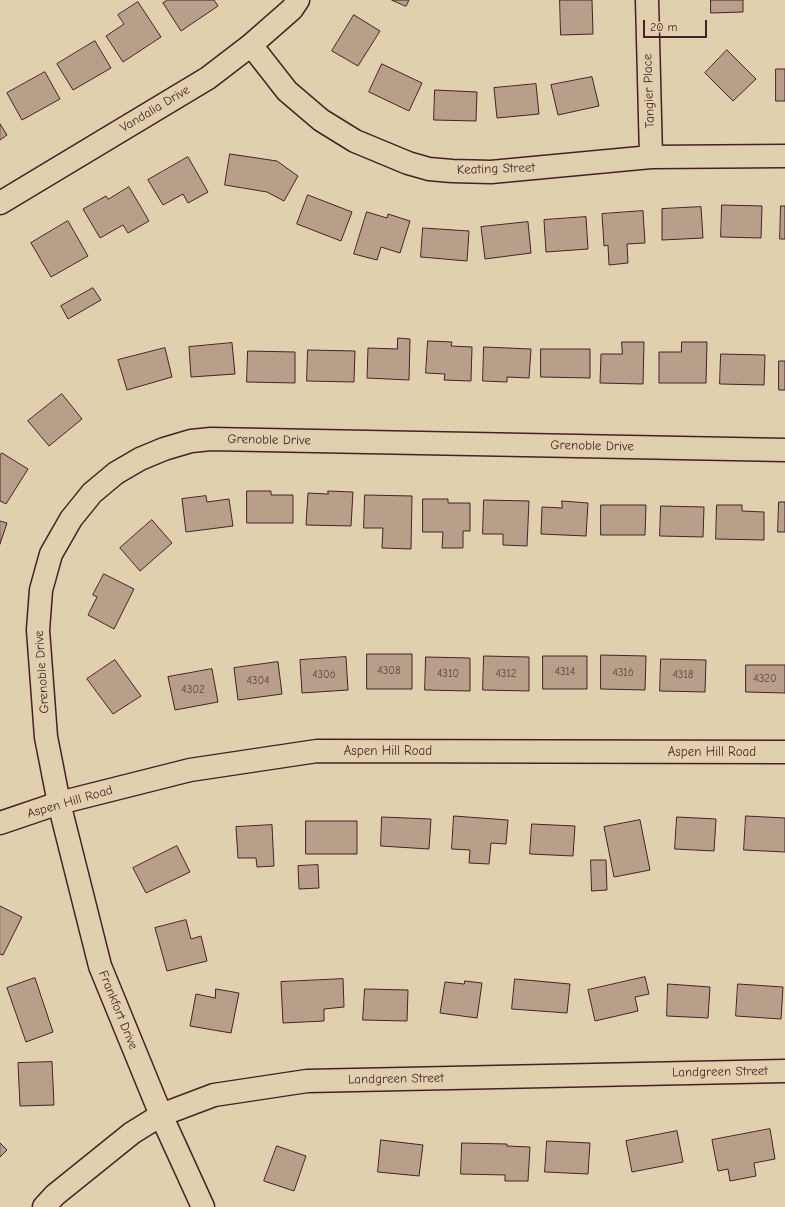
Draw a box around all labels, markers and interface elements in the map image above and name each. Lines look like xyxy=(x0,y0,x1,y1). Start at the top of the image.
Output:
scale bar xyxy=(645,12,709,38)
text: 20 m xyxy=(650,20,678,34)
street label: Tangier Place xyxy=(640,53,658,129)
street label: Vandalia Drive xyxy=(117,82,193,136)
street label: Keating Street xyxy=(457,160,535,178)
street label: Grenoble Drive xyxy=(227,431,311,449)
street label: Grenoble Drive xyxy=(550,437,634,455)
street label: Grenoble Drive xyxy=(31,630,53,714)
house number: 4308 xyxy=(377,664,401,678)
house number: 4314 xyxy=(555,665,575,679)
house number: 4316 xyxy=(612,666,634,680)
house number: 4310 xyxy=(437,667,459,681)
house number: 4312 xyxy=(496,667,516,681)
house number: 4306 xyxy=(312,668,336,682)
house number: 4318 xyxy=(673,668,693,682)
house number: 4320 xyxy=(753,672,777,686)
house number: 4304 xyxy=(247,674,269,688)
house number: 4302 xyxy=(181,683,205,697)
street label: Aspen Hill Road xyxy=(344,743,432,759)
street label: Aspen Hill Road xyxy=(668,744,756,760)
street label: Aspen Hill Road xyxy=(25,782,115,822)
street label: Frankfort Drive xyxy=(95,968,141,1052)
street label: Landgreen Street xyxy=(672,1063,768,1081)
street label: Landgreen Street xyxy=(348,1070,444,1088)

